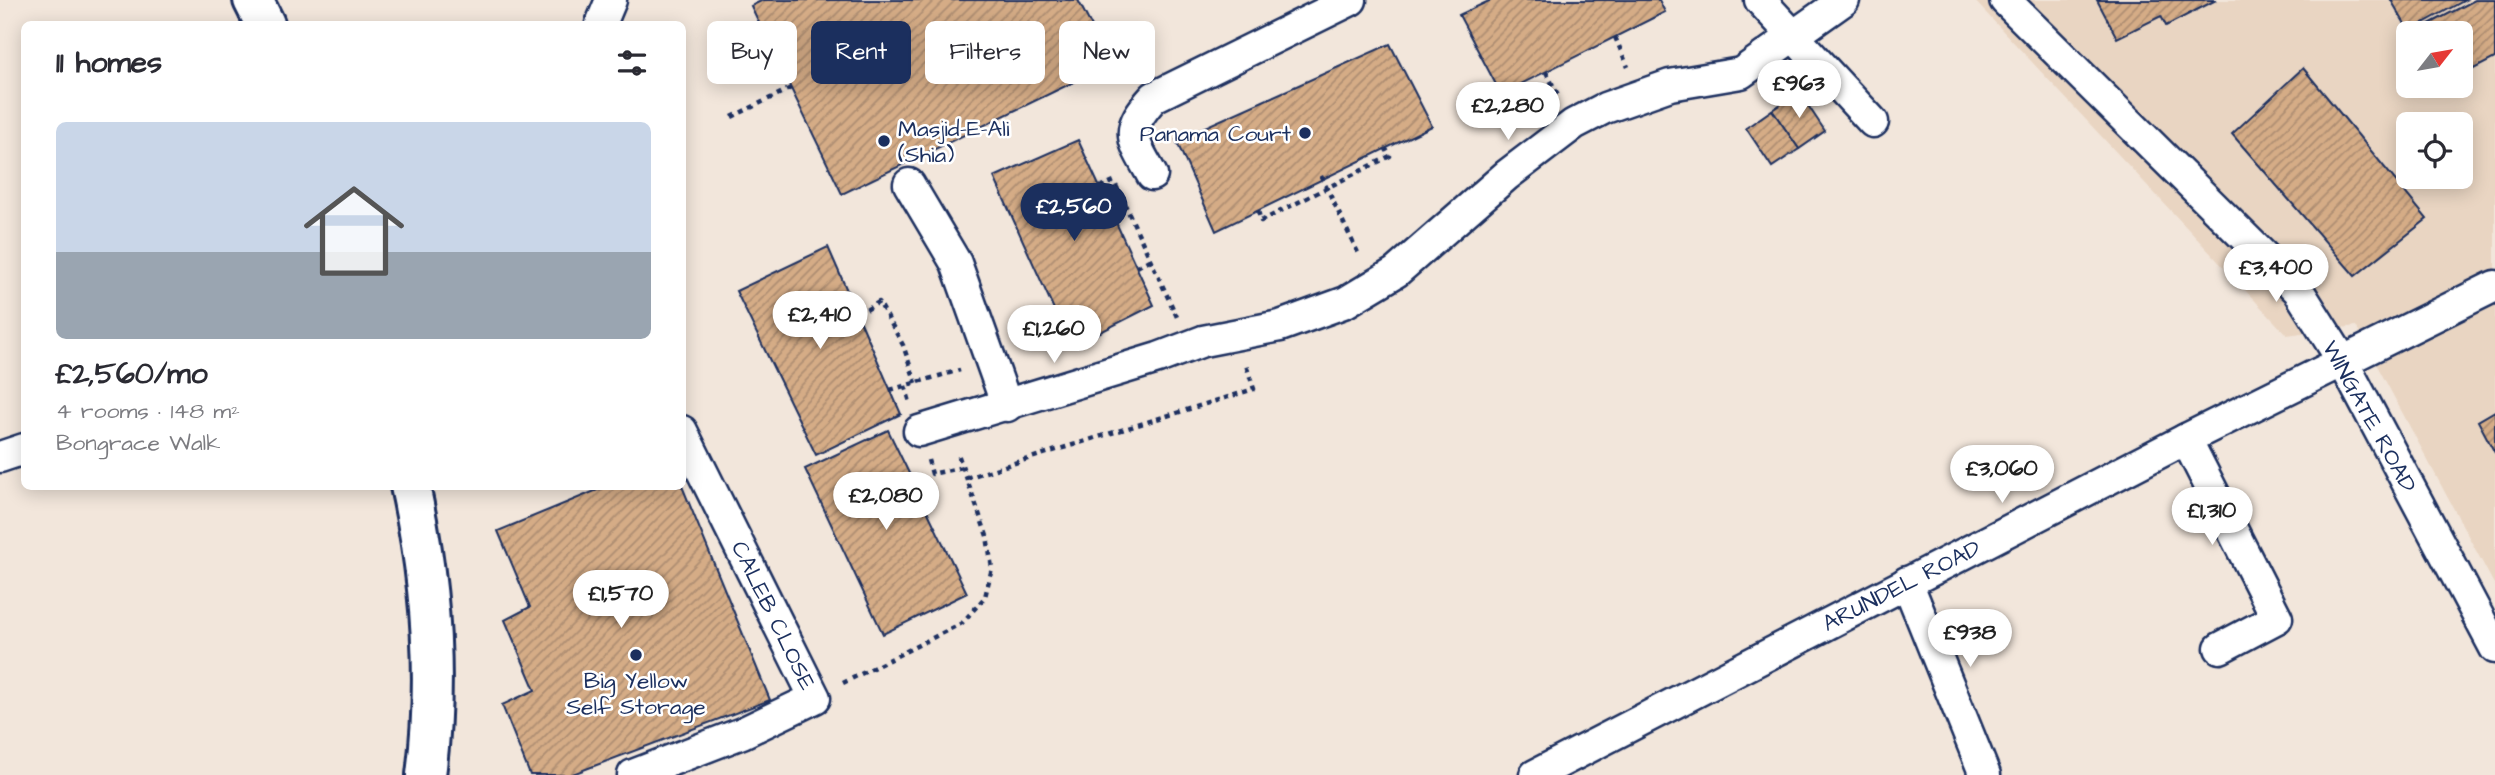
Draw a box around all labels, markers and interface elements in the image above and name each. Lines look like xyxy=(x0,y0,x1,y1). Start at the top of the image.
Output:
chip: Buy xyxy=(707,21,797,84)
chip: Rent xyxy=(811,21,911,84)
chip: Filters xyxy=(925,21,1045,84)
chip: New xyxy=(1059,21,1155,84)
north arrow xyxy=(2396,21,2473,98)
map controls xyxy=(2396,21,2473,189)
text: 11 homes xyxy=(56,42,162,84)
icon: filters xyxy=(613,44,651,82)
pin: £963 xyxy=(1758,60,1840,120)
text: £963 xyxy=(1773,67,1825,99)
pin: £2,280 xyxy=(1451,82,1565,142)
text: £2,280 xyxy=(1472,89,1544,121)
button: locate xyxy=(2396,112,2473,189)
place label: Masjid-E-Ali (Shia) xyxy=(898,113,1010,171)
place label: Panama Court xyxy=(1140,118,1292,150)
marker: Panama Court xyxy=(1297,125,1313,141)
marker: Masjid-E-Ali (Shia) xyxy=(876,133,892,149)
icon: home xyxy=(291,168,417,294)
pin: £2,560 xyxy=(1017,184,1131,243)
text: £2,560 xyxy=(1037,190,1111,222)
pin: £3,400 xyxy=(2219,244,2333,304)
text: £3,400 xyxy=(2240,251,2312,283)
pin: £2,410 xyxy=(763,292,877,351)
text: £2,410 xyxy=(789,298,851,330)
pin: £1,260 xyxy=(997,306,1111,365)
text: £1,260 xyxy=(1023,312,1085,344)
street label: WINGATE ROAD xyxy=(2314,335,2424,498)
text: £2,560/mo xyxy=(56,353,208,395)
text: 4 rooms · 148 m² xyxy=(56,395,240,427)
text: Bongrace Walk xyxy=(56,427,220,459)
pin: £3,060 xyxy=(1945,446,2059,505)
text: £3,060 xyxy=(1966,452,2038,484)
pin: £2,080 xyxy=(829,472,943,532)
text: £2,080 xyxy=(849,479,923,511)
pin: £1,310 xyxy=(2155,488,2269,547)
text: £1,310 xyxy=(2188,494,2236,526)
street label: ARUNDEL ROAD xyxy=(1817,532,1986,640)
street label: CALEB CLOSE xyxy=(723,536,823,696)
pin: £1,570 xyxy=(564,570,678,630)
text: £1,570 xyxy=(589,577,653,609)
pin: £938 xyxy=(1929,610,2011,669)
text: £938 xyxy=(1944,616,1996,648)
marker: Big Yellow Self Storage xyxy=(628,647,644,663)
place label: Big Yellow Self Storage xyxy=(566,665,706,724)

